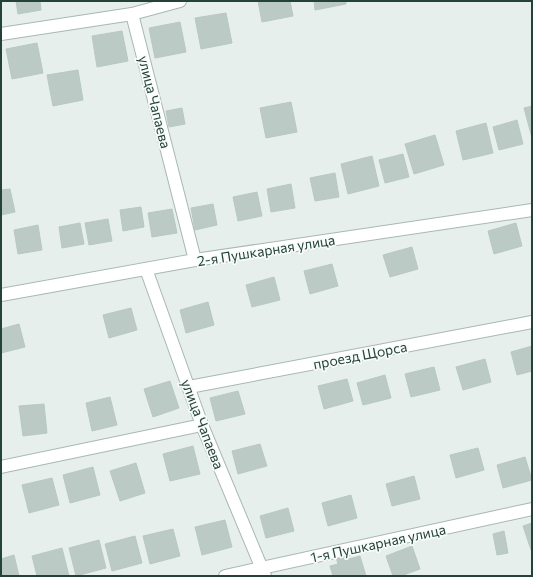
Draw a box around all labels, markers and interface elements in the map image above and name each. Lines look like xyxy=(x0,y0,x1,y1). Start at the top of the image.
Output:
street label: улица Чапаева xyxy=(135,54,175,150)
street label: 2-я Пушкарная улица xyxy=(196,231,336,269)
street label: проезд Щорса xyxy=(312,338,408,372)
street label: улица Чапаева xyxy=(178,377,228,471)
street label: 1-я Пушкарная улица xyxy=(309,520,447,566)

